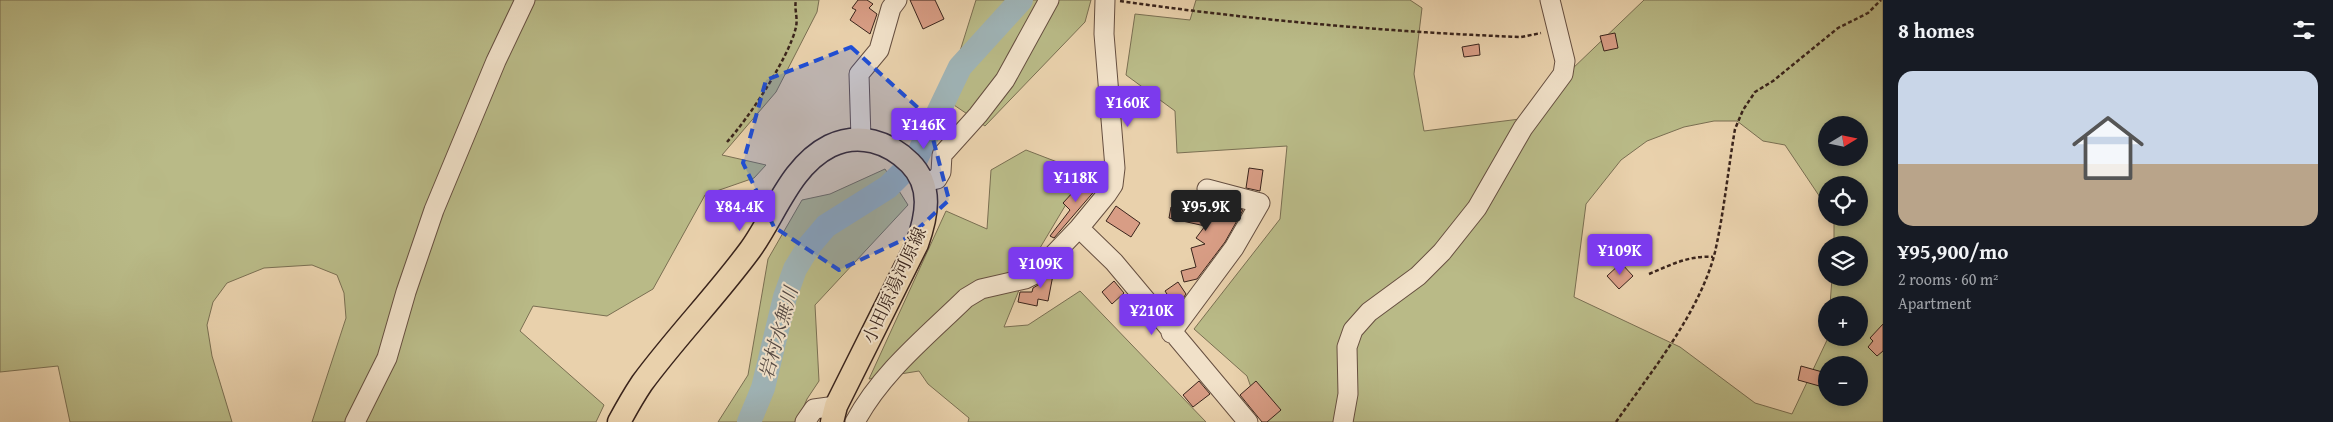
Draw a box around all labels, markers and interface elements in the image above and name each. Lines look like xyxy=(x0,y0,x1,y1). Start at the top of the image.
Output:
text: 8 homes xyxy=(1898,15,1974,46)
icon: filters xyxy=(2290,16,2318,44)
pin: ¥160K xyxy=(1093,86,1163,128)
text: ¥160K xyxy=(1106,90,1150,114)
icon: home xyxy=(2063,103,2153,193)
pin: ¥146K xyxy=(889,108,959,150)
text: ¥146K xyxy=(902,112,946,136)
north arrow xyxy=(1818,116,1868,166)
map controls xyxy=(1818,116,1868,406)
pin: ¥118K xyxy=(1041,160,1111,203)
text: ¥118K xyxy=(1054,165,1098,189)
button: locate xyxy=(1818,176,1868,226)
pin: ¥84.4K xyxy=(699,190,781,232)
pin: ¥95.9K xyxy=(1165,190,1247,232)
text: ¥84.4K xyxy=(716,194,764,218)
text: ¥95.9K xyxy=(1182,194,1230,218)
street label: 小田原湯河原線 xyxy=(855,222,933,348)
pin: ¥109K xyxy=(1585,234,1655,276)
button: layers xyxy=(1818,236,1868,286)
text: ¥95,900/mo xyxy=(1898,236,2008,267)
text: ¥109K xyxy=(1598,238,1642,262)
pin: ¥109K xyxy=(1006,246,1076,289)
text: ¥109K xyxy=(1019,251,1063,275)
text: 2 rooms · 60 m² xyxy=(1898,267,1998,291)
water label: 岩村水無川 xyxy=(751,282,805,383)
text: Apartment xyxy=(1898,291,1971,315)
pin: ¥210K xyxy=(1117,294,1187,336)
button: + xyxy=(1818,296,1868,346)
text: ¥210K xyxy=(1130,298,1174,322)
button: − xyxy=(1818,356,1868,406)

